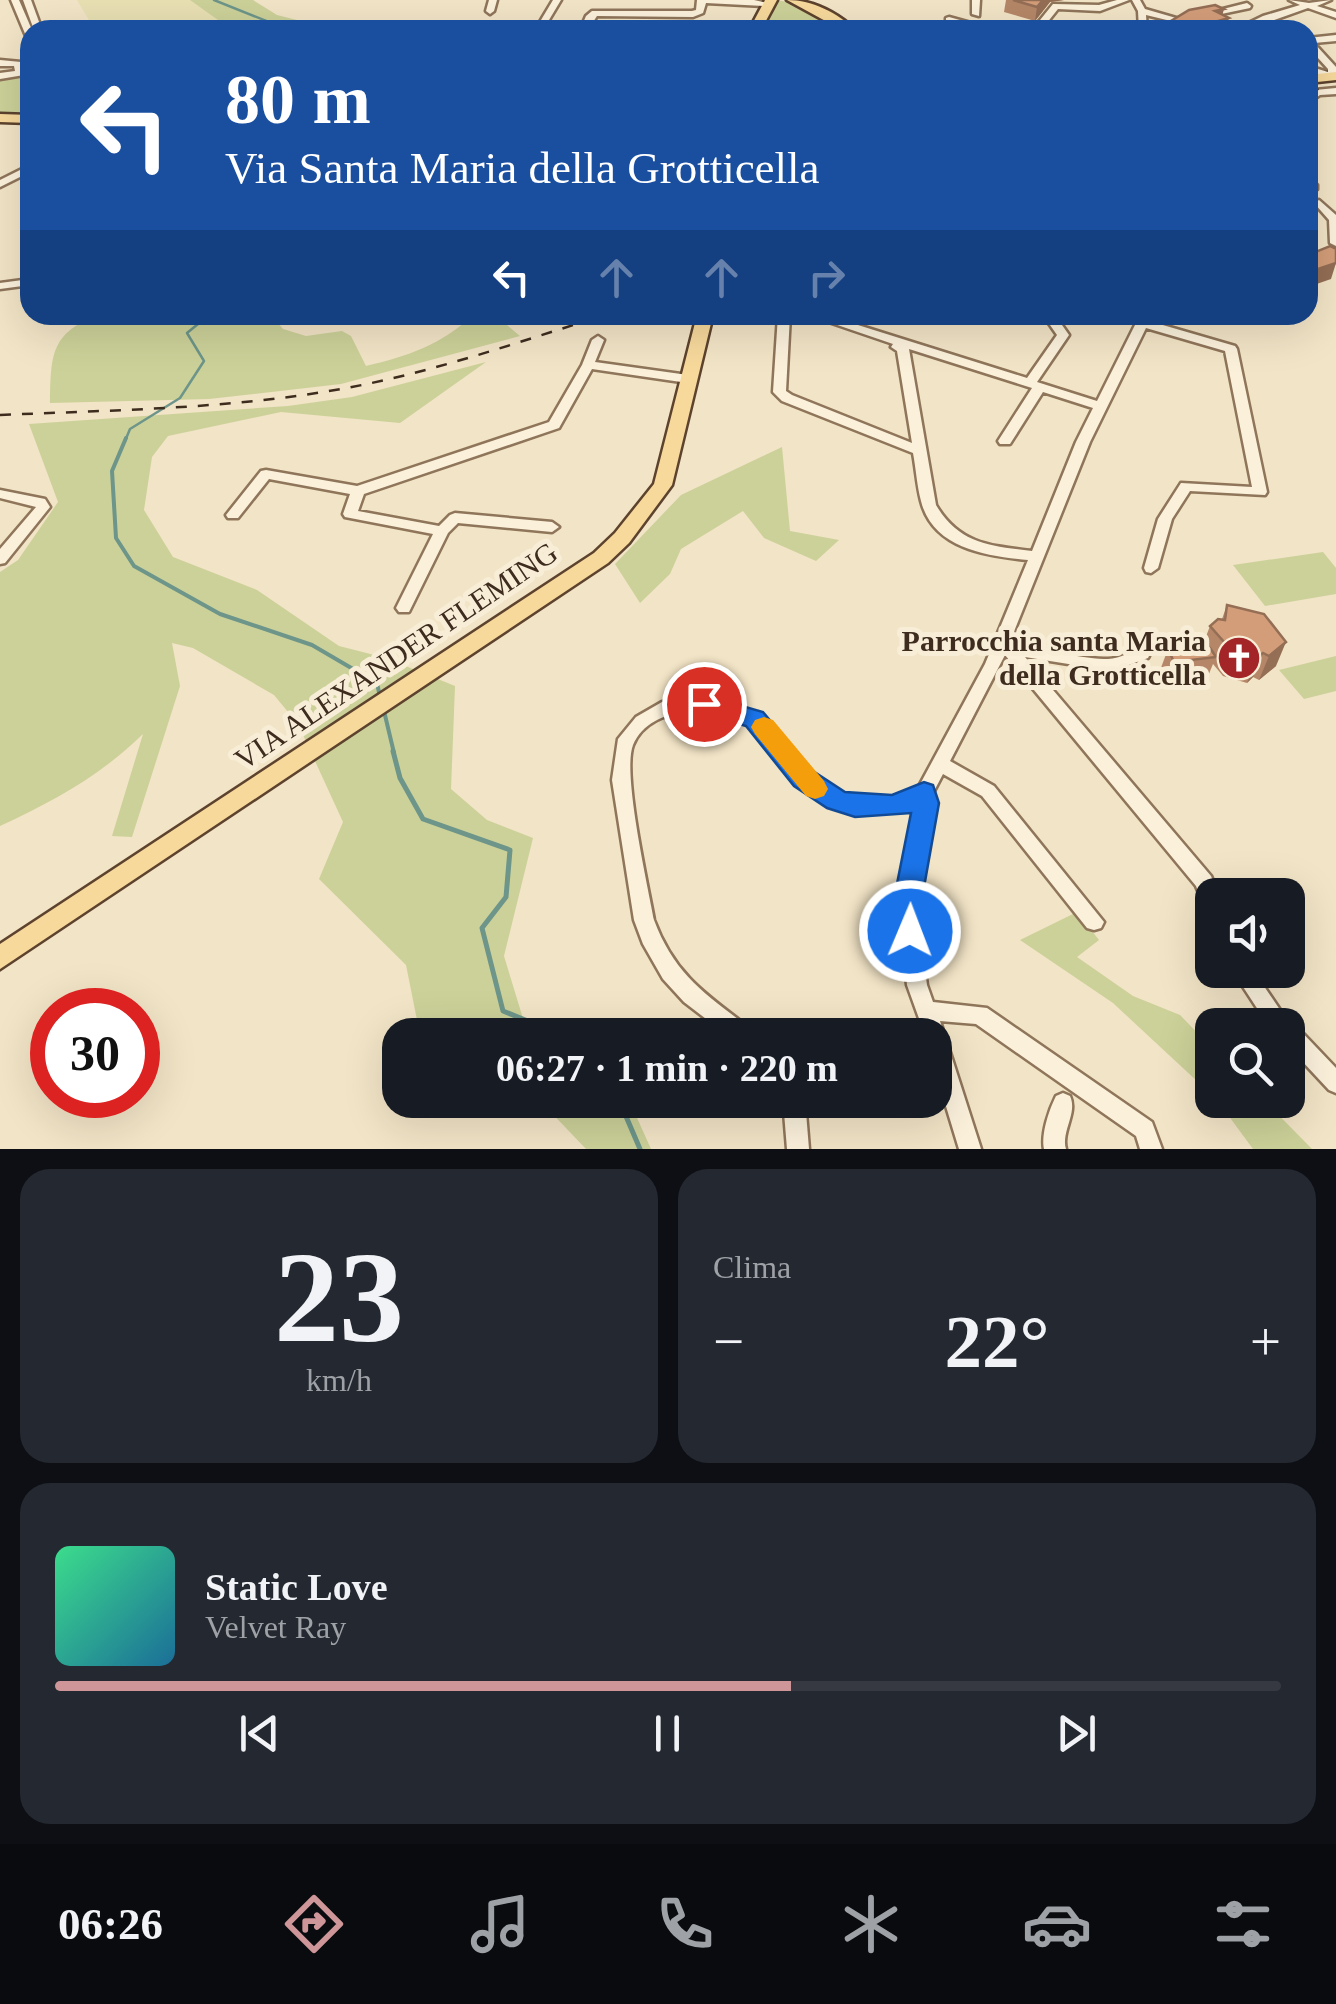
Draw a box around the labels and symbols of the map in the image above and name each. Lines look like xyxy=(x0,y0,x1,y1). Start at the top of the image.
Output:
street label: VIA ALEXANDER FLEMING xyxy=(228,535,563,776)
place label: Parrocchia santa Maria della Grotticella xyxy=(902,624,1206,691)
church icon: Parrocchia santa Maria della Grotticella xyxy=(1216,635,1262,681)
pin xyxy=(662,662,747,747)
position arrow xyxy=(858,879,962,983)
speed limit sign: 30 xyxy=(30,988,160,1118)

